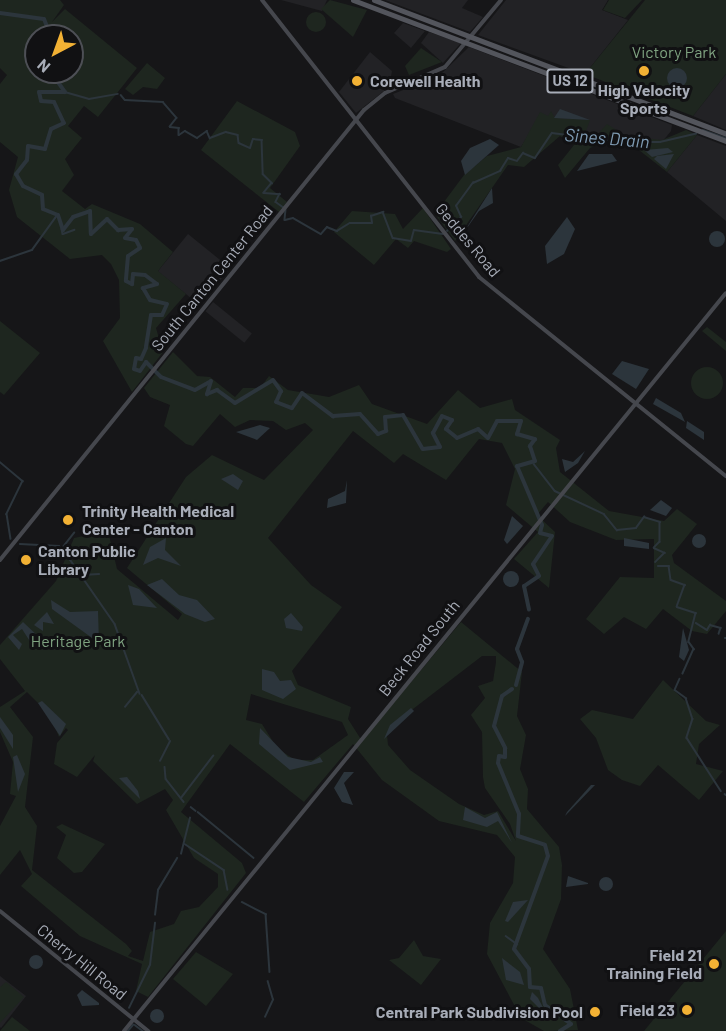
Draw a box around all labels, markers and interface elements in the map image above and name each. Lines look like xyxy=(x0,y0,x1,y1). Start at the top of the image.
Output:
north arrow xyxy=(24,24,84,84)
park label: Victory Park xyxy=(632,42,716,62)
text: N xyxy=(33,56,53,77)
marker: High Velocity Sports xyxy=(637,64,651,78)
road number: US 12 xyxy=(546,69,594,93)
place label: Corewell Health xyxy=(370,71,480,91)
marker: Corewell Health xyxy=(348,72,366,90)
place label: High Velocity Sports xyxy=(598,80,690,118)
water label: Sines Drain xyxy=(564,124,650,152)
street label: Geddes Road xyxy=(432,199,504,281)
street label: South Canton Center Road xyxy=(147,201,277,355)
place label: Trinity Health Medical Center - Canton xyxy=(82,501,234,539)
marker: Trinity Health Medical Center - Canton xyxy=(59,511,77,529)
place label: Canton Public Library xyxy=(38,541,136,579)
marker: Canton Public Library xyxy=(19,553,33,567)
street label: Beck Road South xyxy=(374,596,464,700)
park label: Heritage Park xyxy=(31,631,125,651)
street label: Cherry Hill Road xyxy=(33,920,131,1004)
place label: Field 21 Training Field xyxy=(607,945,702,983)
marker: Field 21 Training Field xyxy=(707,957,721,971)
place label: Field 23 xyxy=(620,1000,675,1020)
place label: Central Park Subdivision Pool xyxy=(376,1002,583,1022)
marker: Field 23 xyxy=(680,1003,694,1017)
marker: Central Park Subdivision Pool xyxy=(588,1005,602,1019)

